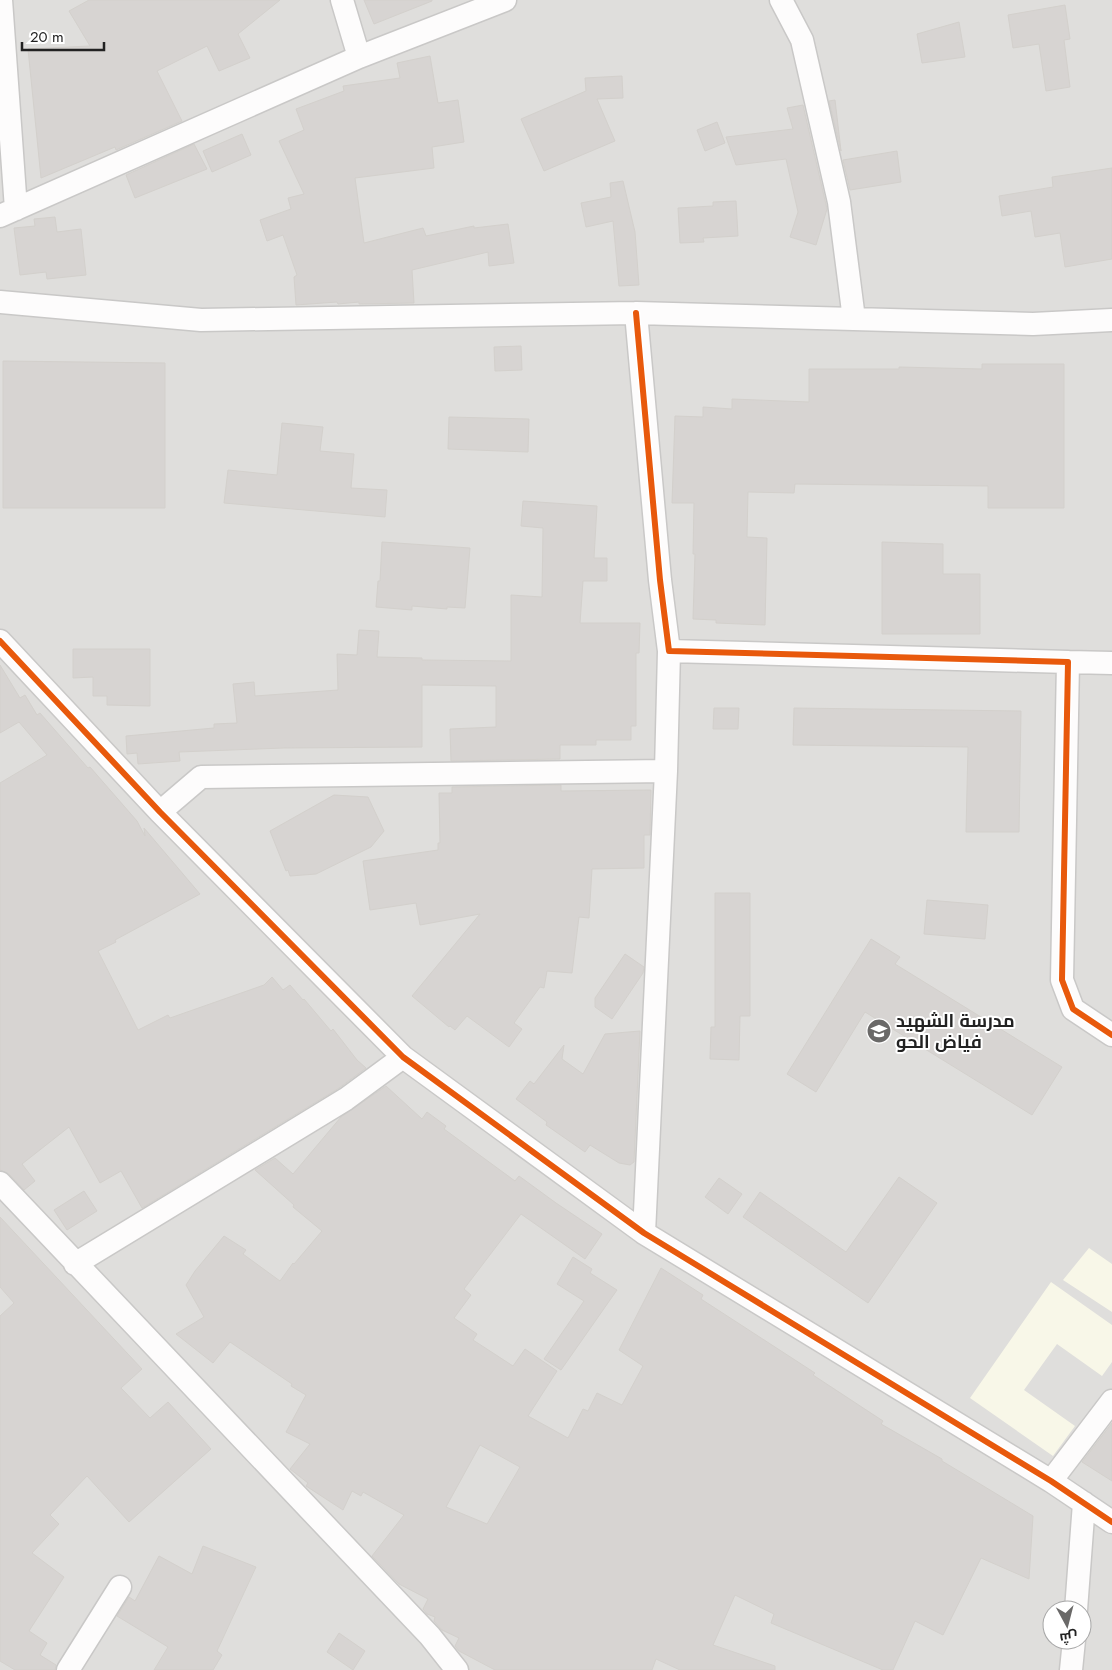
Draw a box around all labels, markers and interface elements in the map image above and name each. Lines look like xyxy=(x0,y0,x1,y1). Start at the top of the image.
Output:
scale bar xyxy=(22,20,105,52)
text: 20 m xyxy=(30,26,64,48)
place label: مدرسة الشهيد فياض الحو xyxy=(896,1008,1015,1055)
school or university icon: مدرسة الشهيد فياض الحو xyxy=(866,1018,892,1044)
north arrow xyxy=(1042,1600,1092,1650)
text: ش xyxy=(1058,1627,1079,1649)

